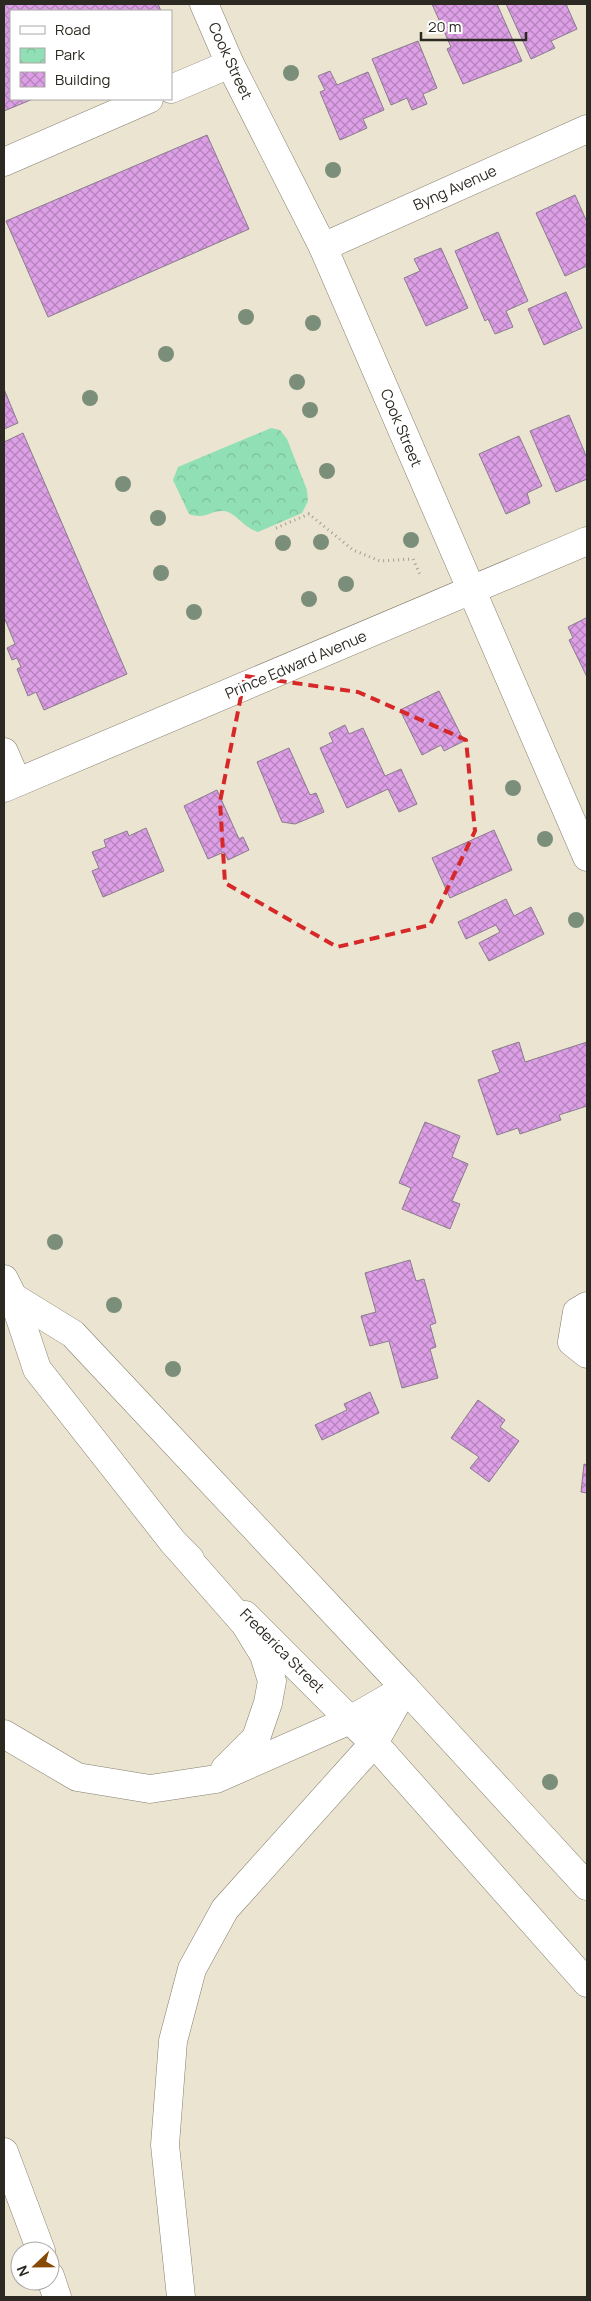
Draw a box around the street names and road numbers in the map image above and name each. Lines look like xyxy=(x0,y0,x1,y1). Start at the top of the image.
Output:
street label: Cook Street xyxy=(203,19,258,103)
street label: Byng Avenue xyxy=(410,160,500,215)
street label: Cook Street xyxy=(376,386,427,470)
street label: Prince Edward Avenue xyxy=(222,625,370,704)
street label: Frederica Street xyxy=(235,1604,329,1698)

